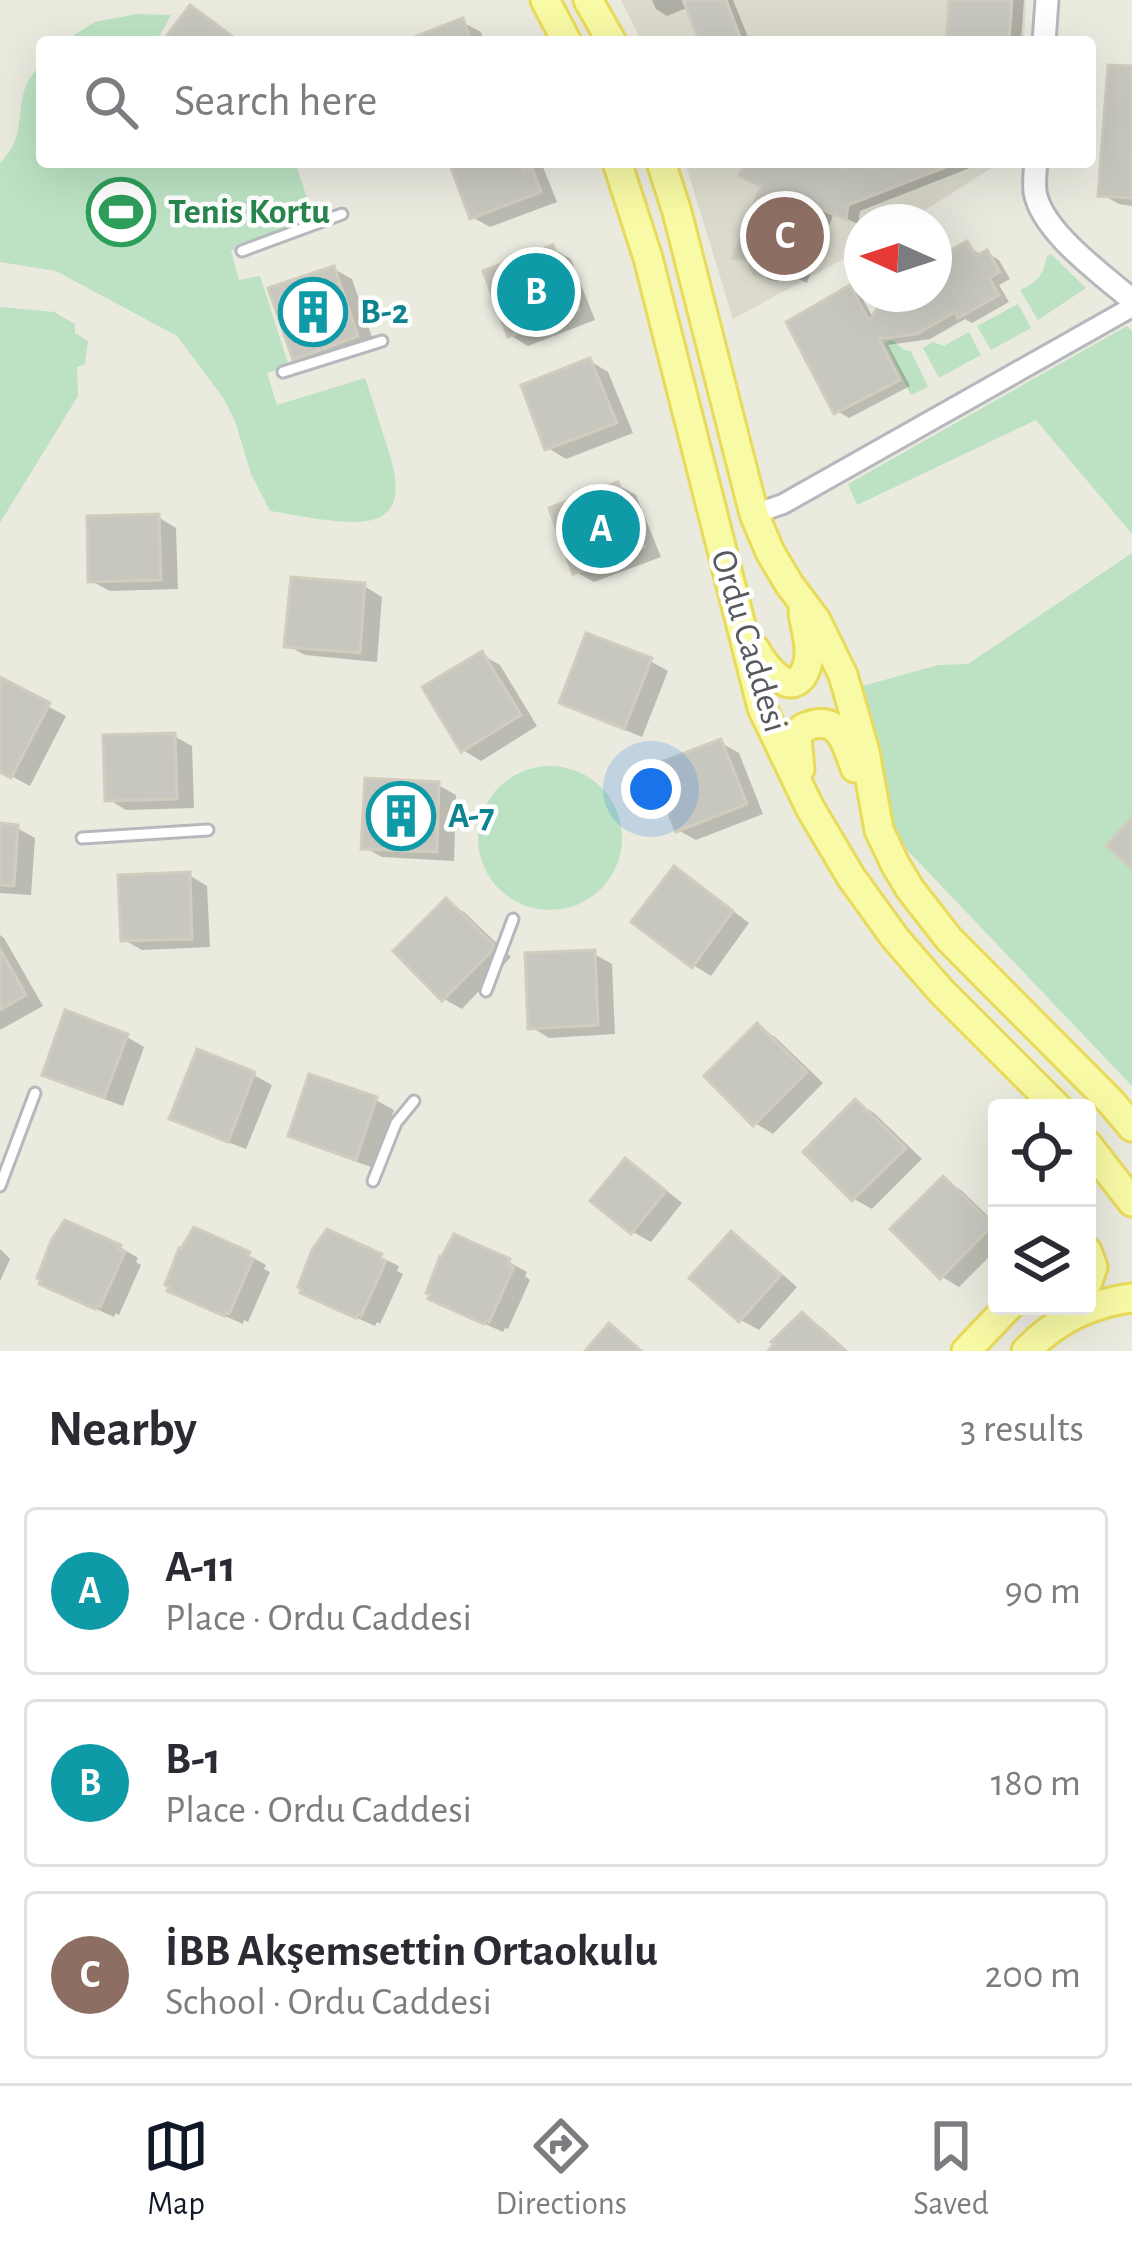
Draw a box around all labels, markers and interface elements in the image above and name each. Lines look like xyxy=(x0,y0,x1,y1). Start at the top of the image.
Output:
search box xyxy=(36,36,1096,168)
icon: search xyxy=(78,69,144,135)
text: Search here xyxy=(174,79,377,124)
sports icon: Tenis Kortu xyxy=(86,177,156,247)
pin: C xyxy=(746,191,824,281)
place label: Tenis Kortu xyxy=(168,194,330,230)
north arrow xyxy=(844,204,952,312)
pin: B xyxy=(497,247,575,337)
building icon: B-2 xyxy=(278,277,348,347)
place label: B-2 xyxy=(360,294,409,330)
pin: A xyxy=(562,484,640,574)
street label: Ordu Caddesi xyxy=(704,546,794,736)
your location xyxy=(621,759,681,819)
building icon: A-7 xyxy=(366,781,436,851)
place label: A-7 xyxy=(448,798,494,834)
map controls xyxy=(988,1099,1096,1315)
button: locate xyxy=(988,1099,1096,1207)
button: layers xyxy=(988,1207,1096,1315)
text: Nearby xyxy=(48,1404,197,1455)
text: 3 results xyxy=(960,1410,1084,1449)
text: A-11 xyxy=(165,1545,236,1590)
text: A xyxy=(78,1572,102,1611)
text: 90 m xyxy=(1004,1572,1081,1611)
text: Place · Ordu Caddesi xyxy=(165,1599,472,1638)
text: B-1 xyxy=(165,1737,221,1782)
text: B xyxy=(79,1764,101,1803)
text: 180 m xyxy=(991,1764,1081,1803)
text: Place · Ordu Caddesi xyxy=(165,1791,472,1830)
text: İBB Akşemsettin Ortaokulu xyxy=(165,1929,658,1974)
text: C xyxy=(80,1956,100,1995)
text: 200 m xyxy=(984,1956,1081,1995)
text: School · Ordu Caddesi xyxy=(165,1983,492,2022)
tab: Map xyxy=(143,2113,209,2225)
tab: Directions xyxy=(495,2113,627,2225)
tab: Saved xyxy=(913,2113,989,2225)

